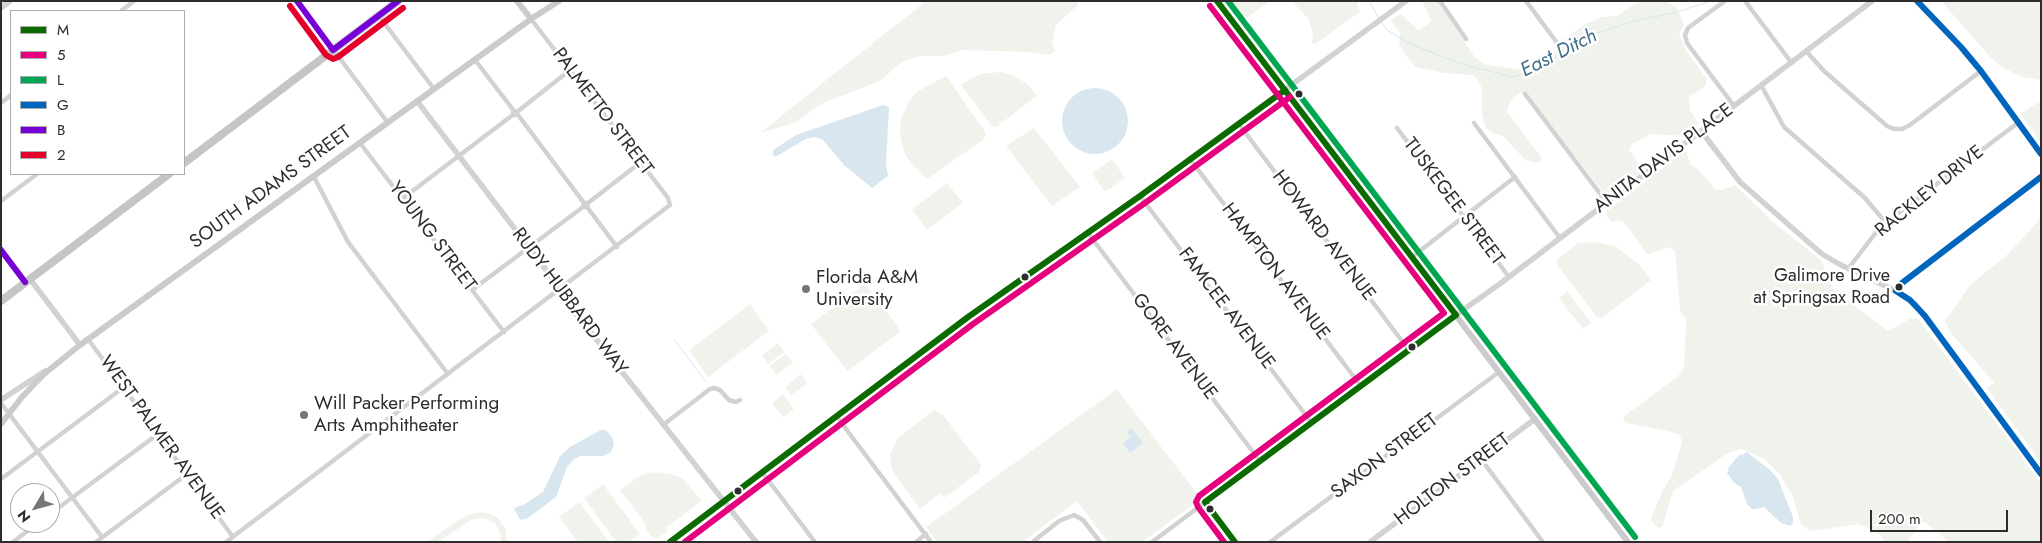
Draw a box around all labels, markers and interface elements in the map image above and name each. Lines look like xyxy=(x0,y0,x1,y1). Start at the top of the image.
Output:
legend xyxy=(10,10,185,175)
text: M xyxy=(57,19,69,41)
water label: East Ditch xyxy=(1517,25,1601,83)
text: 5 xyxy=(57,44,65,66)
street label: PALMETTO STREET xyxy=(547,44,657,180)
text: L xyxy=(57,69,64,91)
unlabelled marker xyxy=(1294,89,1304,99)
text: G xyxy=(57,94,69,116)
street label: ANITA DAVIS PLACE xyxy=(1590,99,1738,219)
text: B xyxy=(57,119,65,141)
street label: SOUTH ADAMS STREET xyxy=(186,122,356,254)
street label: TUSKEGEE STREET xyxy=(1398,134,1508,270)
street label: RACKLEY DRIVE xyxy=(1871,141,1989,243)
text: 2 xyxy=(57,144,66,166)
street label: HOWARD AVENUE xyxy=(1267,166,1379,306)
street label: YOUNG STREET xyxy=(383,178,481,296)
street label: HAMPTON AVENUE xyxy=(1216,199,1334,345)
street label: RUDY HUBBARD WAY xyxy=(506,224,632,380)
street label: FAMCEE AVENUE xyxy=(1173,244,1279,374)
place label: Galimore Drive at Springsax Road xyxy=(1753,266,1890,308)
place label: Florida A&M University xyxy=(816,267,918,311)
unlabelled marker xyxy=(1020,272,1030,282)
marker: Galimore Drive at Springsax Road xyxy=(1894,282,1904,292)
marker: Florida A&M University xyxy=(800,283,812,295)
street label: GORE AVENUE xyxy=(1127,289,1221,405)
unlabelled marker xyxy=(1407,342,1417,352)
street label: WEST PALMER AVENUE xyxy=(94,352,228,524)
place label: Will Packer Performing Arts Amphitheater xyxy=(314,393,499,437)
marker: Will Packer Performing Arts Amphitheater xyxy=(298,409,310,421)
street label: SAXON STREET xyxy=(1327,409,1443,505)
street label: HOLTON STREET xyxy=(1391,429,1515,531)
north arrow xyxy=(10,483,60,533)
unlabelled marker xyxy=(733,486,743,496)
scale bar xyxy=(1872,500,2010,532)
unlabelled marker xyxy=(1205,504,1215,514)
text: N xyxy=(12,506,35,527)
text: 200 m xyxy=(1878,508,1921,530)

